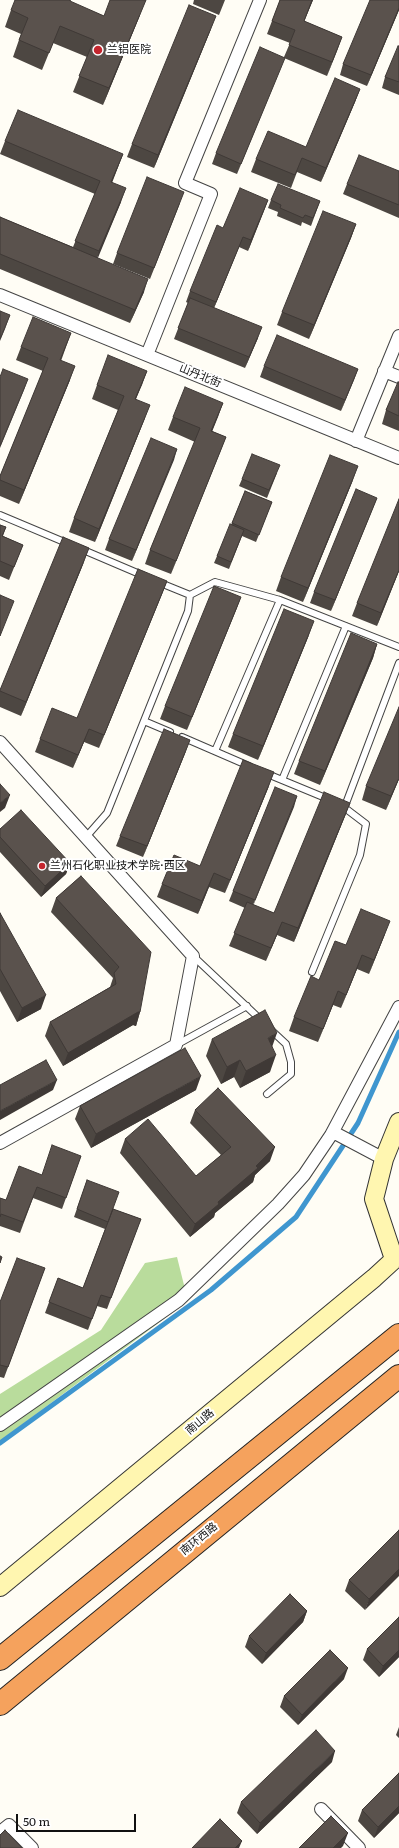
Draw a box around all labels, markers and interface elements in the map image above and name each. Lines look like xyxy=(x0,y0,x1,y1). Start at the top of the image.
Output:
place label: 兰铝医院 xyxy=(107,43,151,57)
marker: 兰铝医院 xyxy=(92,44,104,56)
street label: 山丹北街 xyxy=(177,362,223,390)
place label: 兰州石化职业技术学院·西区 xyxy=(50,859,186,873)
marker: 兰州石化职业技术学院·西区 xyxy=(37,861,47,871)
street label: 南山路 xyxy=(183,1406,217,1438)
street label: 南环西路 xyxy=(178,1520,220,1558)
scale bar xyxy=(18,1806,138,1832)
text: 50 m xyxy=(23,1812,50,1830)

